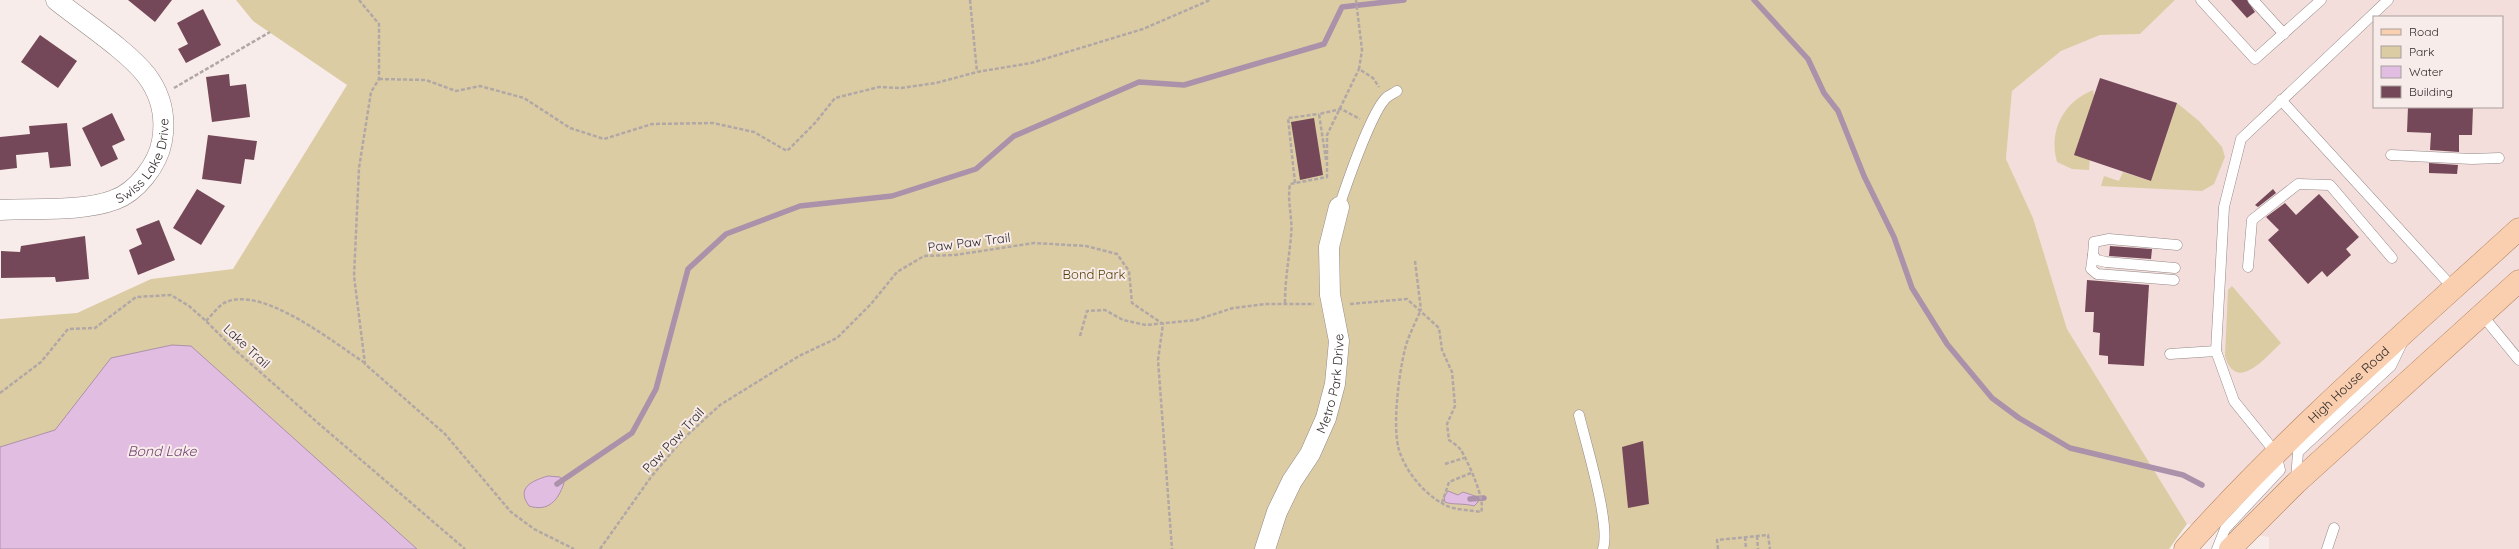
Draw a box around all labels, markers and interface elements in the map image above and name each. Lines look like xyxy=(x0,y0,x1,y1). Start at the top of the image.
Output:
legend xyxy=(2373,16,2503,108)
text: Road xyxy=(2409,24,2439,39)
text: Park xyxy=(2409,44,2434,59)
text: Water xyxy=(2409,64,2444,79)
text: Building xyxy=(2409,84,2453,99)
street label: Swiss Lake Drive xyxy=(113,118,171,206)
street label: Paw Paw Trail xyxy=(927,229,1011,255)
park label: Bond Park xyxy=(1063,266,1125,282)
street label: Lake Trail xyxy=(220,320,274,372)
street label: Metro Park Drive xyxy=(1312,333,1347,436)
street label: High House Road xyxy=(2304,343,2392,426)
street label: Paw Paw Trail xyxy=(639,404,707,476)
water label: Bond Lake xyxy=(128,442,198,460)

